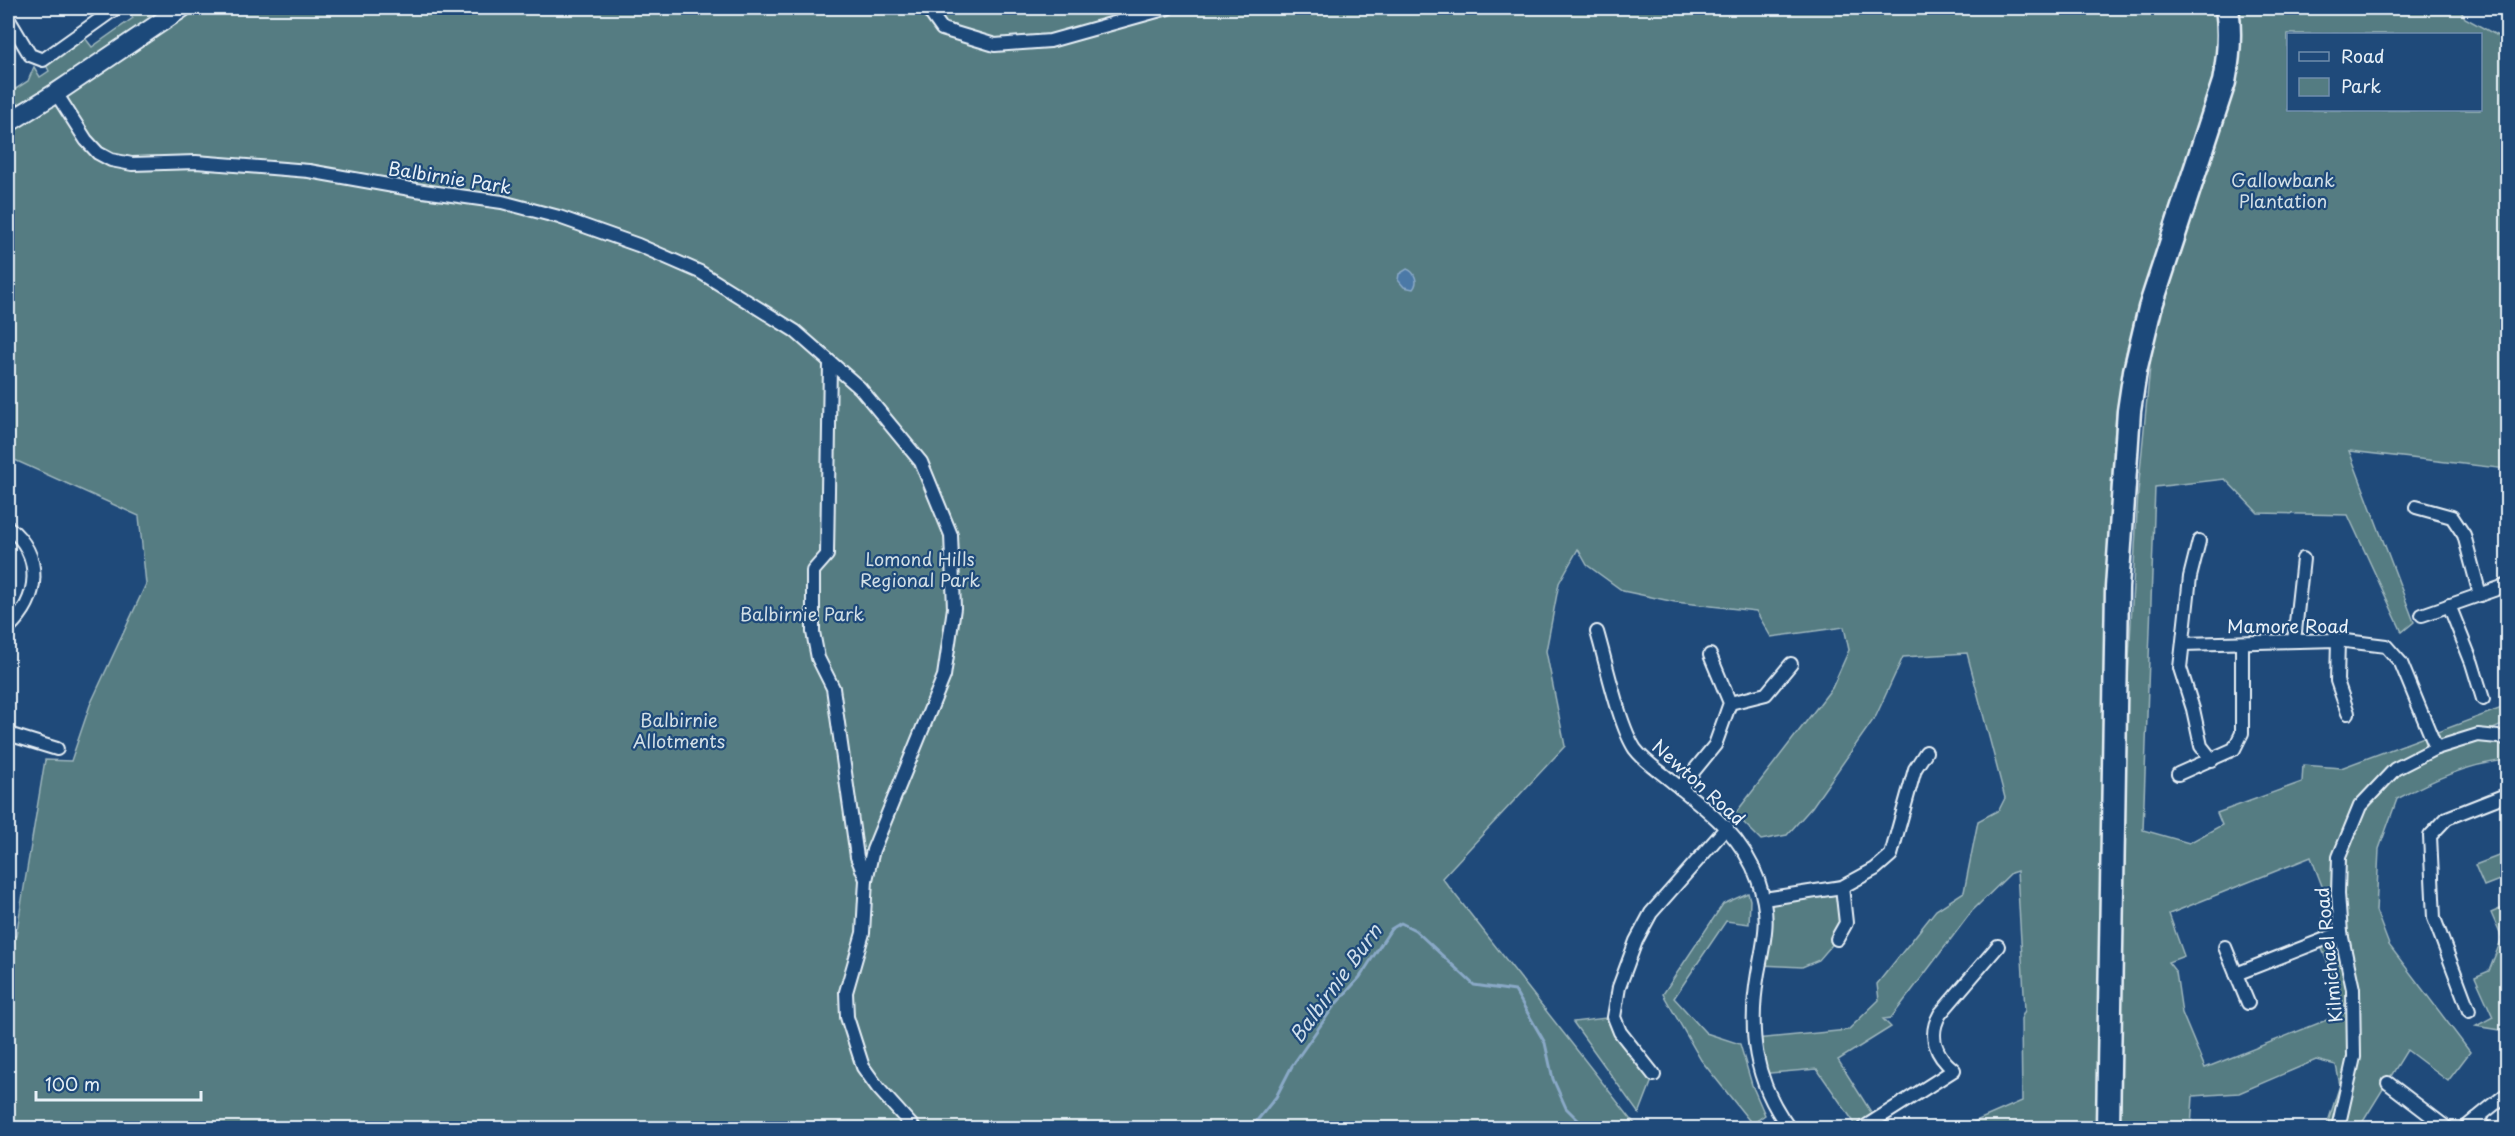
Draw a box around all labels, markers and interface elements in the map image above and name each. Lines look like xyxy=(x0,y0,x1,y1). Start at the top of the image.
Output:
legend xyxy=(2287,33,2482,111)
text: Road xyxy=(2341,42,2385,69)
text: Park xyxy=(2341,72,2381,99)
street label: Balbirnie Park xyxy=(386,154,514,200)
park label: Gallowbank Plantation xyxy=(2231,166,2335,214)
park label: Lomond Hills Regional Park xyxy=(860,545,980,593)
park label: Balbirnie Park xyxy=(740,600,864,627)
street label: Mamore Road xyxy=(2227,612,2349,639)
park label: Balbirnie Allotments xyxy=(633,706,725,754)
street label: Newton Road xyxy=(1646,733,1752,831)
street label: Kilmichael Road xyxy=(2307,886,2349,1024)
water label: Balbirnie Burn xyxy=(1282,916,1389,1049)
scale bar xyxy=(36,1064,201,1102)
text: 100 m xyxy=(45,1070,100,1097)

